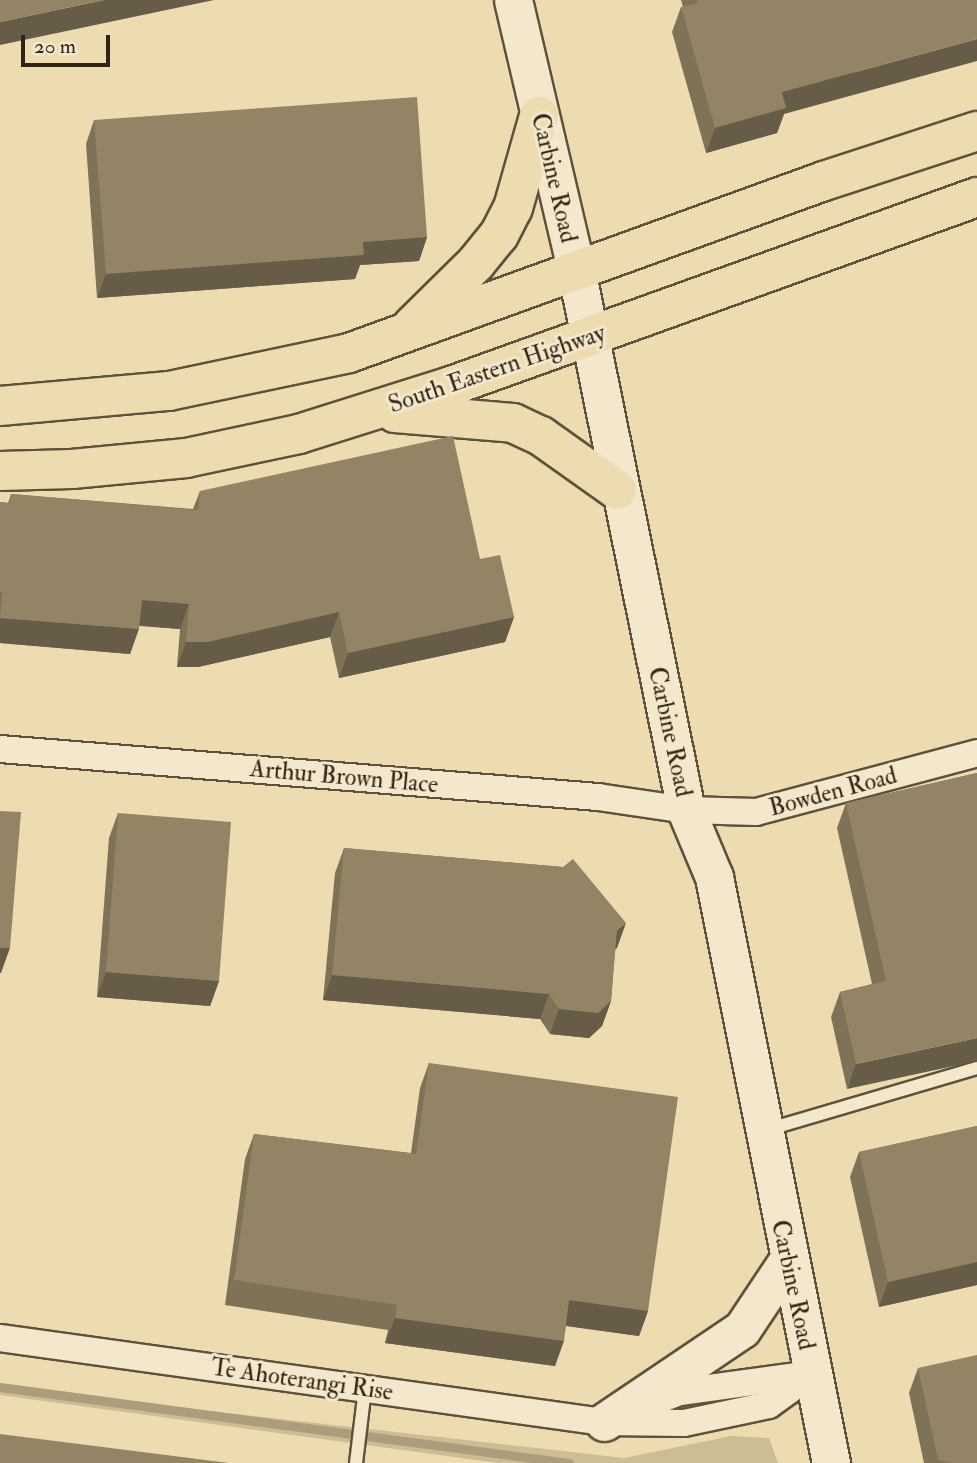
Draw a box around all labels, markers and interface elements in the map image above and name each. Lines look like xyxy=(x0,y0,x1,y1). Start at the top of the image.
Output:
scale bar xyxy=(24,21,114,65)
text: 20 m xyxy=(34,33,76,60)
street label: Carbine Road xyxy=(525,110,583,246)
street label: South Eastern Highway xyxy=(385,318,609,420)
street label: Carbine Road xyxy=(642,664,698,800)
street label: Arthur Brown Place xyxy=(249,754,439,800)
street label: Bowden Road xyxy=(766,761,900,823)
street label: Carbine Road xyxy=(765,1217,821,1353)
street label: Te Ahoterangi Rise xyxy=(209,1353,395,1407)

